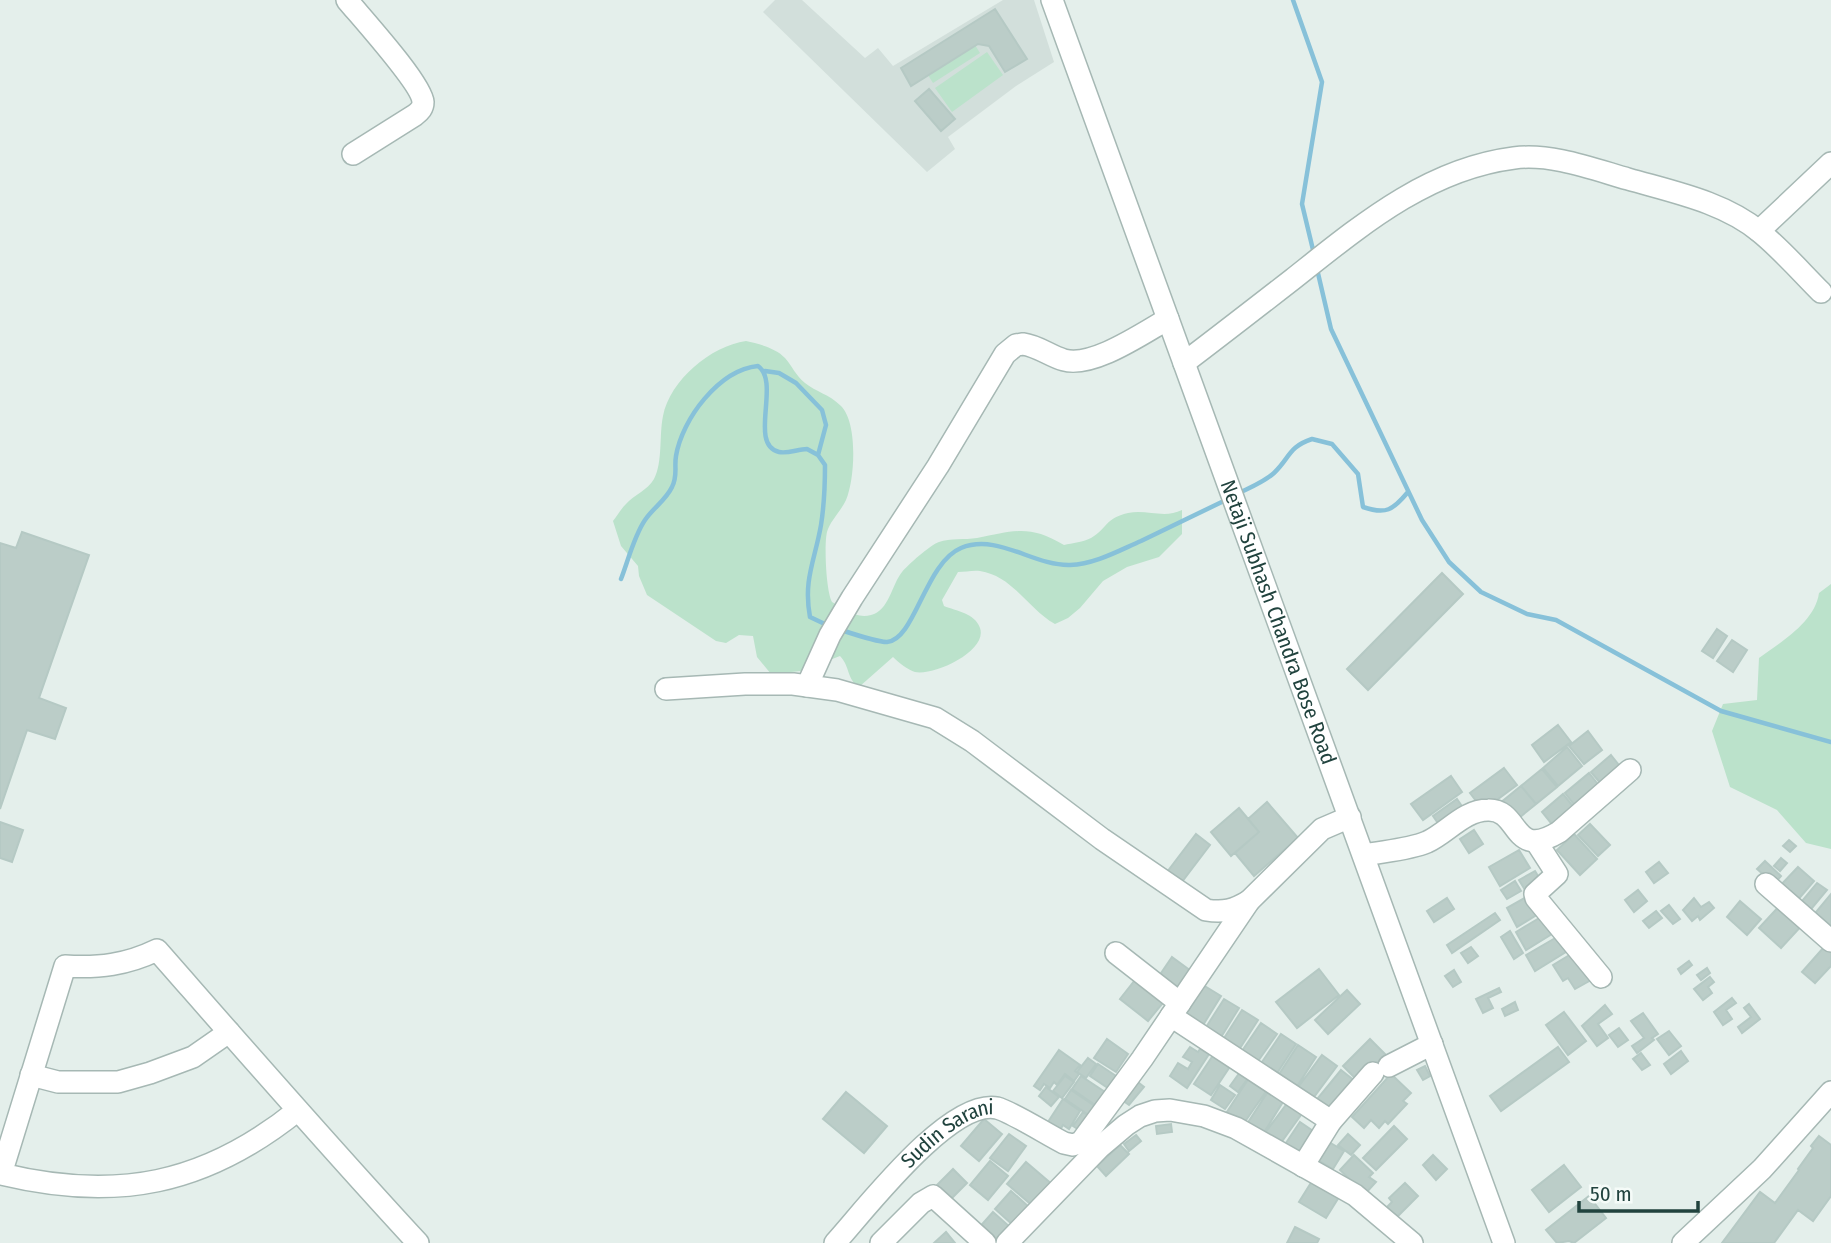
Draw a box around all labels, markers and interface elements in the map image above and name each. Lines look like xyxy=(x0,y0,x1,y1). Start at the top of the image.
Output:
street label: Netaji Subhash Chandra Bose Road xyxy=(1215,476,1342,768)
street label: Sudin Sarani xyxy=(895,1094,994,1174)
scale bar xyxy=(1579,1170,1698,1214)
text: 50 m xyxy=(1590,1181,1632,1207)

